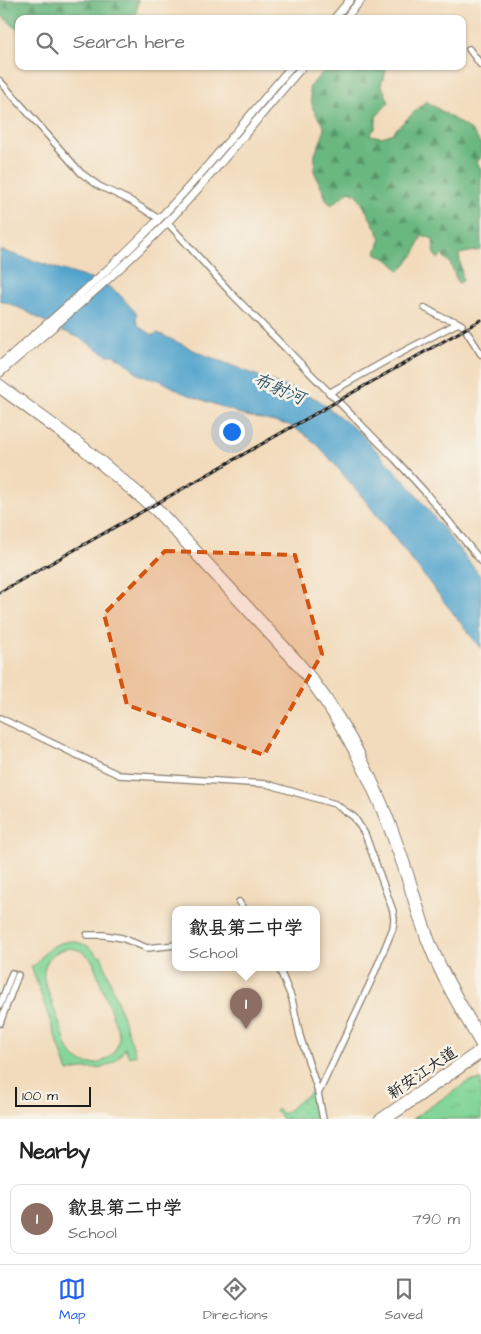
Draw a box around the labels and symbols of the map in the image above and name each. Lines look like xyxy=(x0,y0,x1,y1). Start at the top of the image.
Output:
water label: 布射河 xyxy=(249,367,311,412)
your location xyxy=(219,419,245,445)
pin: 1 xyxy=(230,988,262,1029)
street label: 新安江大道 xyxy=(383,1042,461,1104)
scale bar xyxy=(15,1084,91,1107)

